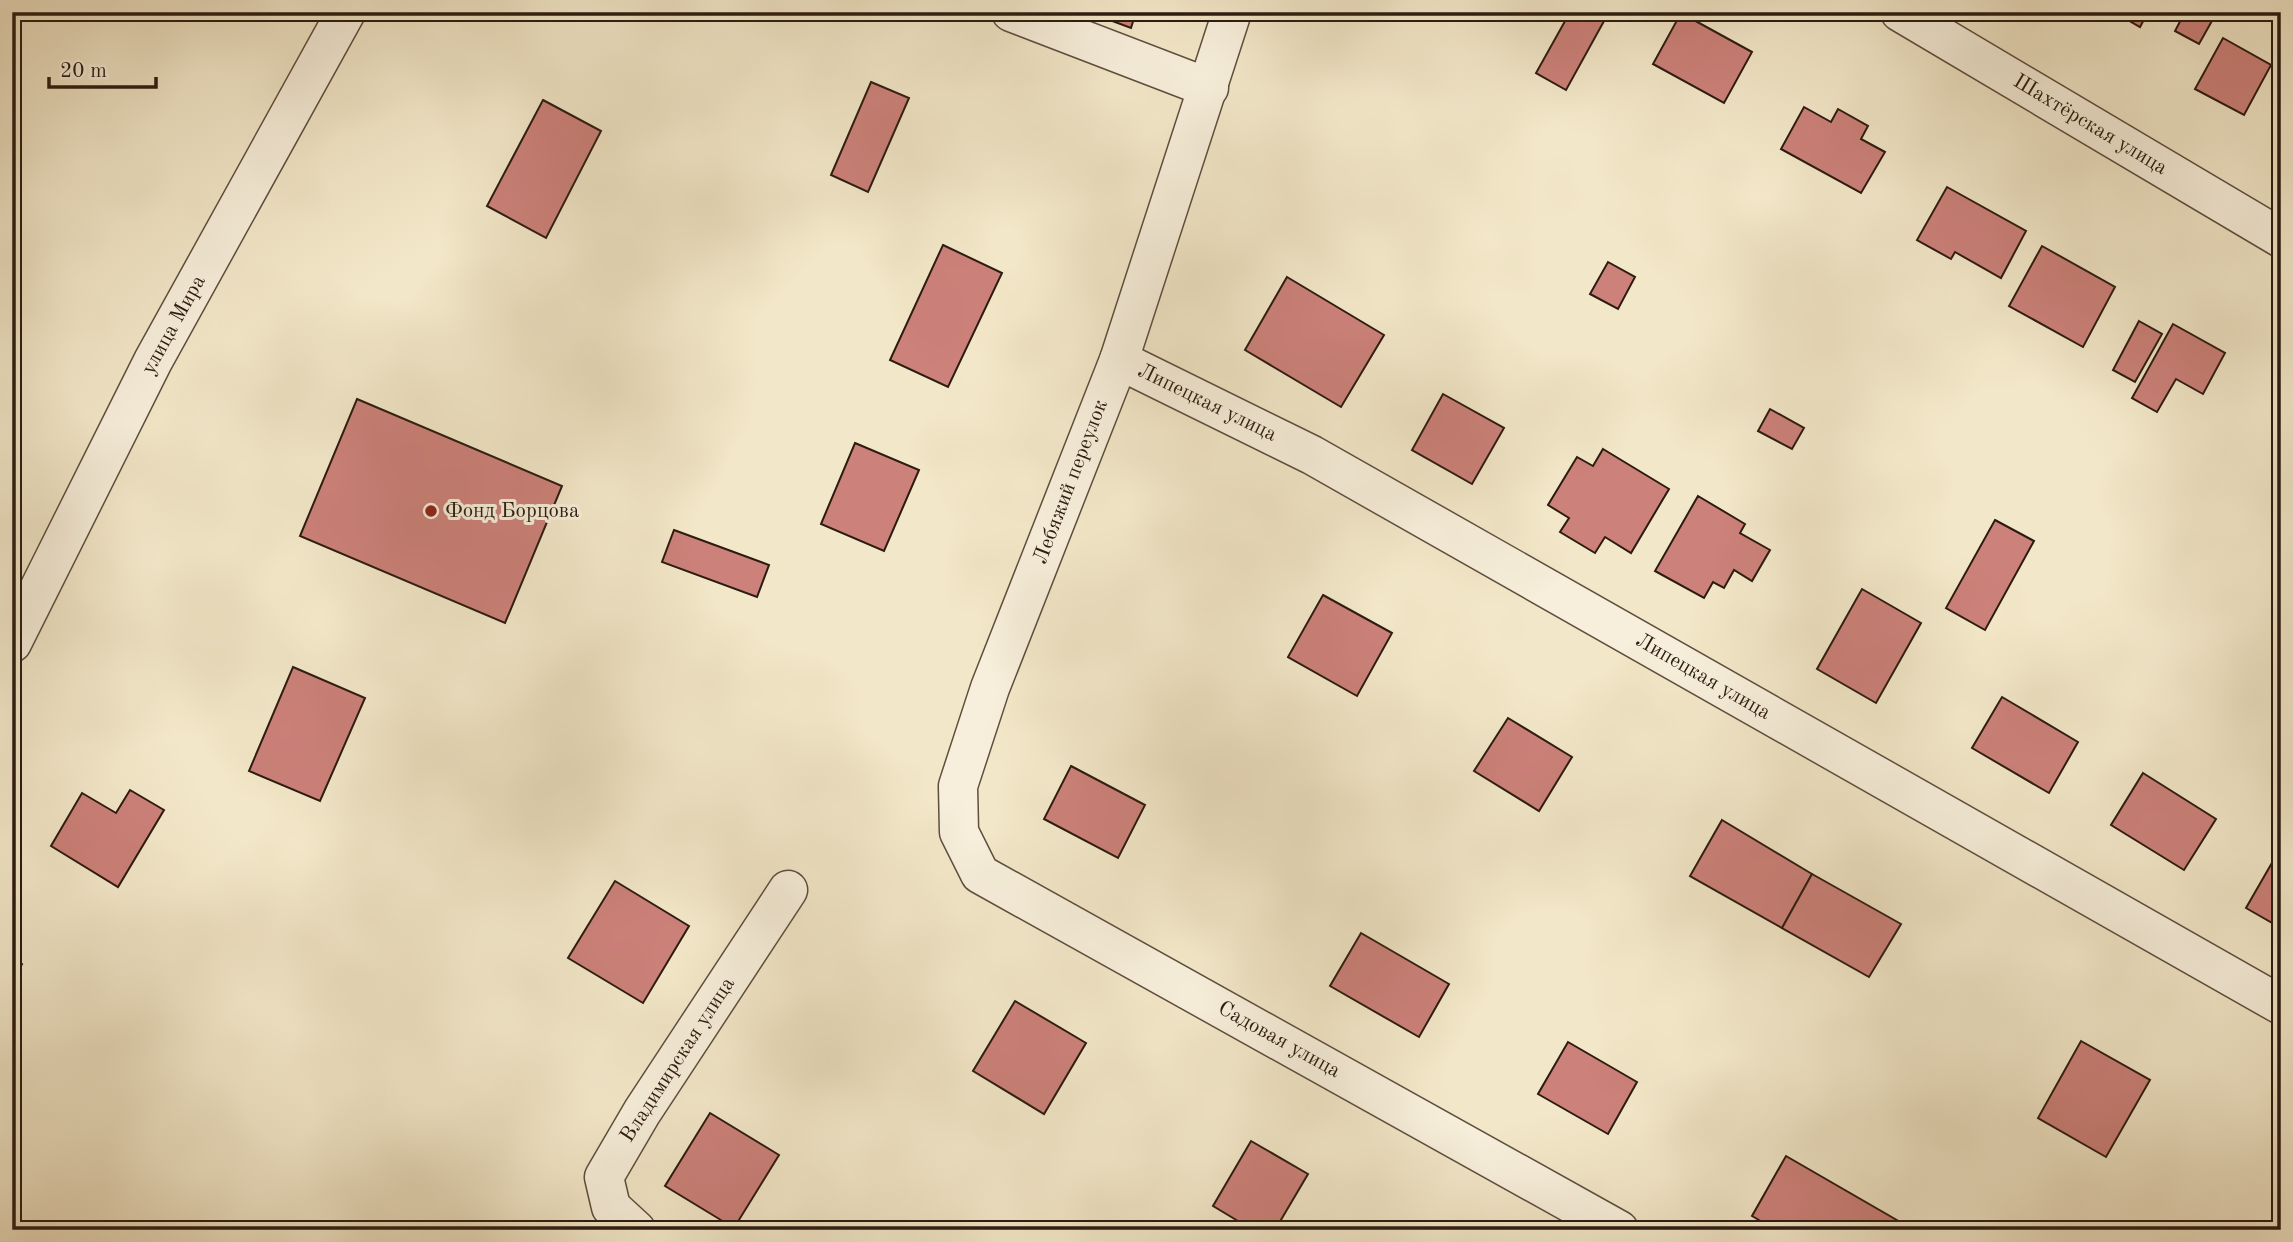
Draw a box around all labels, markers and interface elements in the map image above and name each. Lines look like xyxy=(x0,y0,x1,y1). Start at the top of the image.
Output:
scale bar xyxy=(49,46,156,90)
text: 20 m xyxy=(60,61,107,82)
street label: Шахтёрская улица xyxy=(2009,71,2171,179)
street label: улица Мира xyxy=(138,272,210,378)
street label: Липецкая улица xyxy=(1134,360,1280,446)
street label: Лебяжий переулок xyxy=(1030,397,1112,567)
place label: Фонд Борцова xyxy=(445,501,579,522)
marker: Фонд Борцова xyxy=(423,503,439,519)
street label: Липецкая улица xyxy=(1632,630,1774,724)
street label: Владимирская улица xyxy=(617,974,739,1146)
street label: Садовая улица xyxy=(1214,998,1344,1082)

